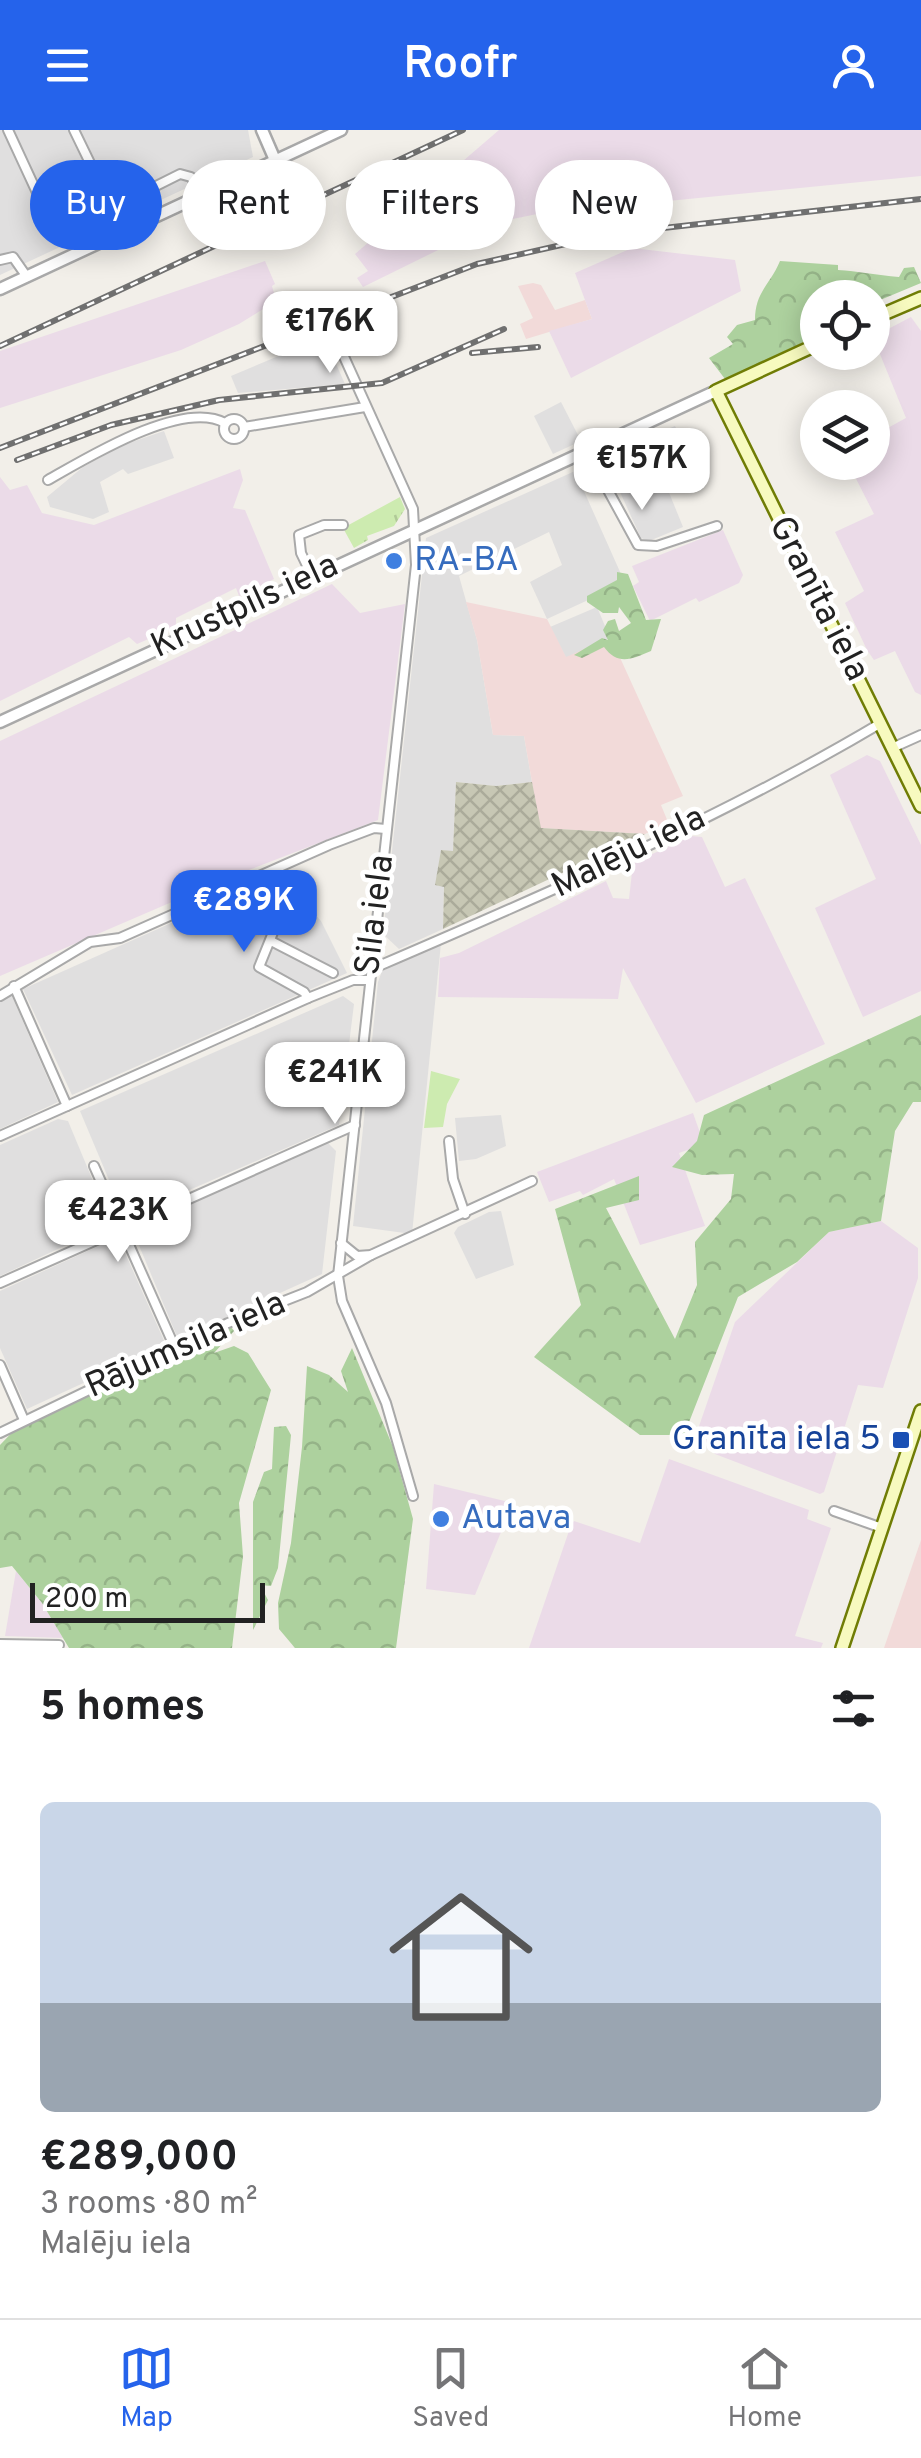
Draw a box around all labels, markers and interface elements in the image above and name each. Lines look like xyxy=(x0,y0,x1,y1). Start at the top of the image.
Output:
text: Roofr xyxy=(403,37,518,94)
icon: menu xyxy=(40,38,95,93)
icon: person xyxy=(826,38,881,93)
chip: Buy xyxy=(30,160,162,250)
chip: Rent xyxy=(182,160,326,250)
chip: Filters xyxy=(346,160,515,250)
chip: New xyxy=(535,160,673,250)
map controls xyxy=(800,280,890,480)
button: locate xyxy=(800,280,890,370)
pin: €176K xyxy=(260,291,400,376)
text: €176K xyxy=(284,303,376,343)
button: layers xyxy=(800,390,890,480)
pin: €157K xyxy=(572,428,712,513)
text: €157K xyxy=(596,440,688,480)
street label: Granīta iela xyxy=(758,509,878,689)
place label: RA-BA xyxy=(414,539,519,583)
street label: Krustpils iela xyxy=(144,544,346,670)
marker: RA-BA xyxy=(383,550,405,572)
street label: Malēju iela xyxy=(545,797,713,909)
street label: Sila iela xyxy=(347,852,405,978)
pin: €289K xyxy=(174,870,314,955)
text: €289K xyxy=(193,882,295,922)
pin: €241K xyxy=(265,1042,405,1127)
text: €241K xyxy=(287,1054,383,1094)
pin: €423K xyxy=(48,1180,188,1265)
text: €423K xyxy=(67,1192,169,1232)
street label: Rājumsila iela xyxy=(79,1282,293,1410)
place label: Granīta iela 5 xyxy=(672,1418,881,1462)
marker: Granīta iela 5 xyxy=(890,1429,912,1451)
place label: Autava xyxy=(461,1497,571,1541)
marker: Autava xyxy=(430,1508,452,1530)
scale bar xyxy=(30,1578,265,1622)
text: 200 m xyxy=(45,1582,128,1618)
icon: filters xyxy=(826,1681,881,1736)
text: 5 homes xyxy=(40,1682,205,1735)
icon: home xyxy=(371,1867,551,2047)
text: €289,000 xyxy=(40,2132,238,2185)
text: 3 rooms · 80 m² xyxy=(40,2185,258,2225)
text: Malēju iela xyxy=(40,2225,191,2265)
tab: Map xyxy=(119,2341,174,2437)
tab: Saved xyxy=(412,2341,489,2437)
tab: Home xyxy=(728,2341,802,2437)

